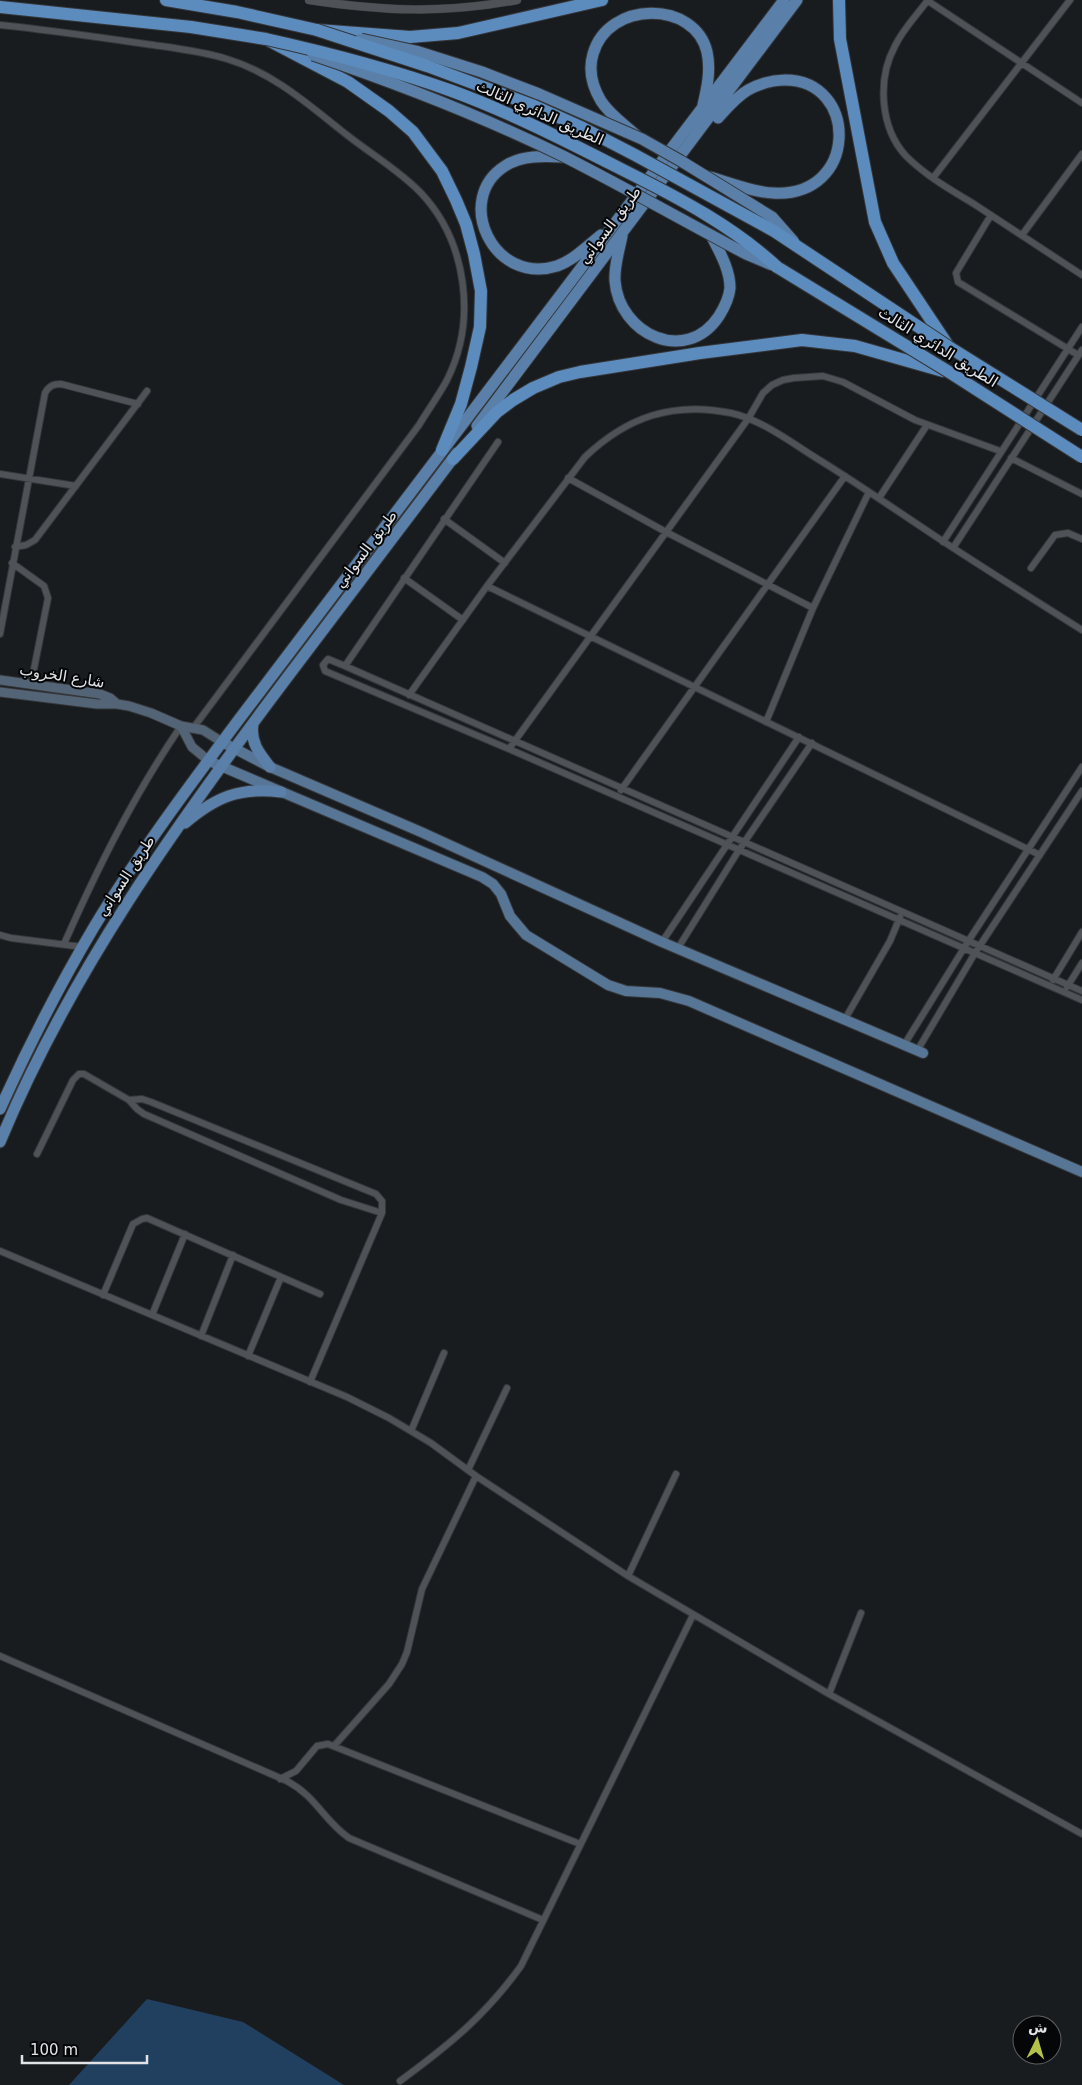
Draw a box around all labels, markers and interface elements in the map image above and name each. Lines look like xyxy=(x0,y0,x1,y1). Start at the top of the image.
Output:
street label: الطريق الدائري الثالث xyxy=(473,77,607,150)
street label: طريق السواني xyxy=(575,183,646,268)
street label: الطريق الدائري الثالث xyxy=(874,303,1001,392)
street label: طريق السواني xyxy=(331,507,402,592)
street label: شارع الخروب xyxy=(18,660,106,692)
street label: طريق السواني xyxy=(93,832,160,920)
north arrow xyxy=(1012,2015,1062,2065)
text: ش xyxy=(1028,2018,1048,2036)
scale bar xyxy=(22,2032,148,2064)
text: 100 m xyxy=(30,2041,78,2059)

